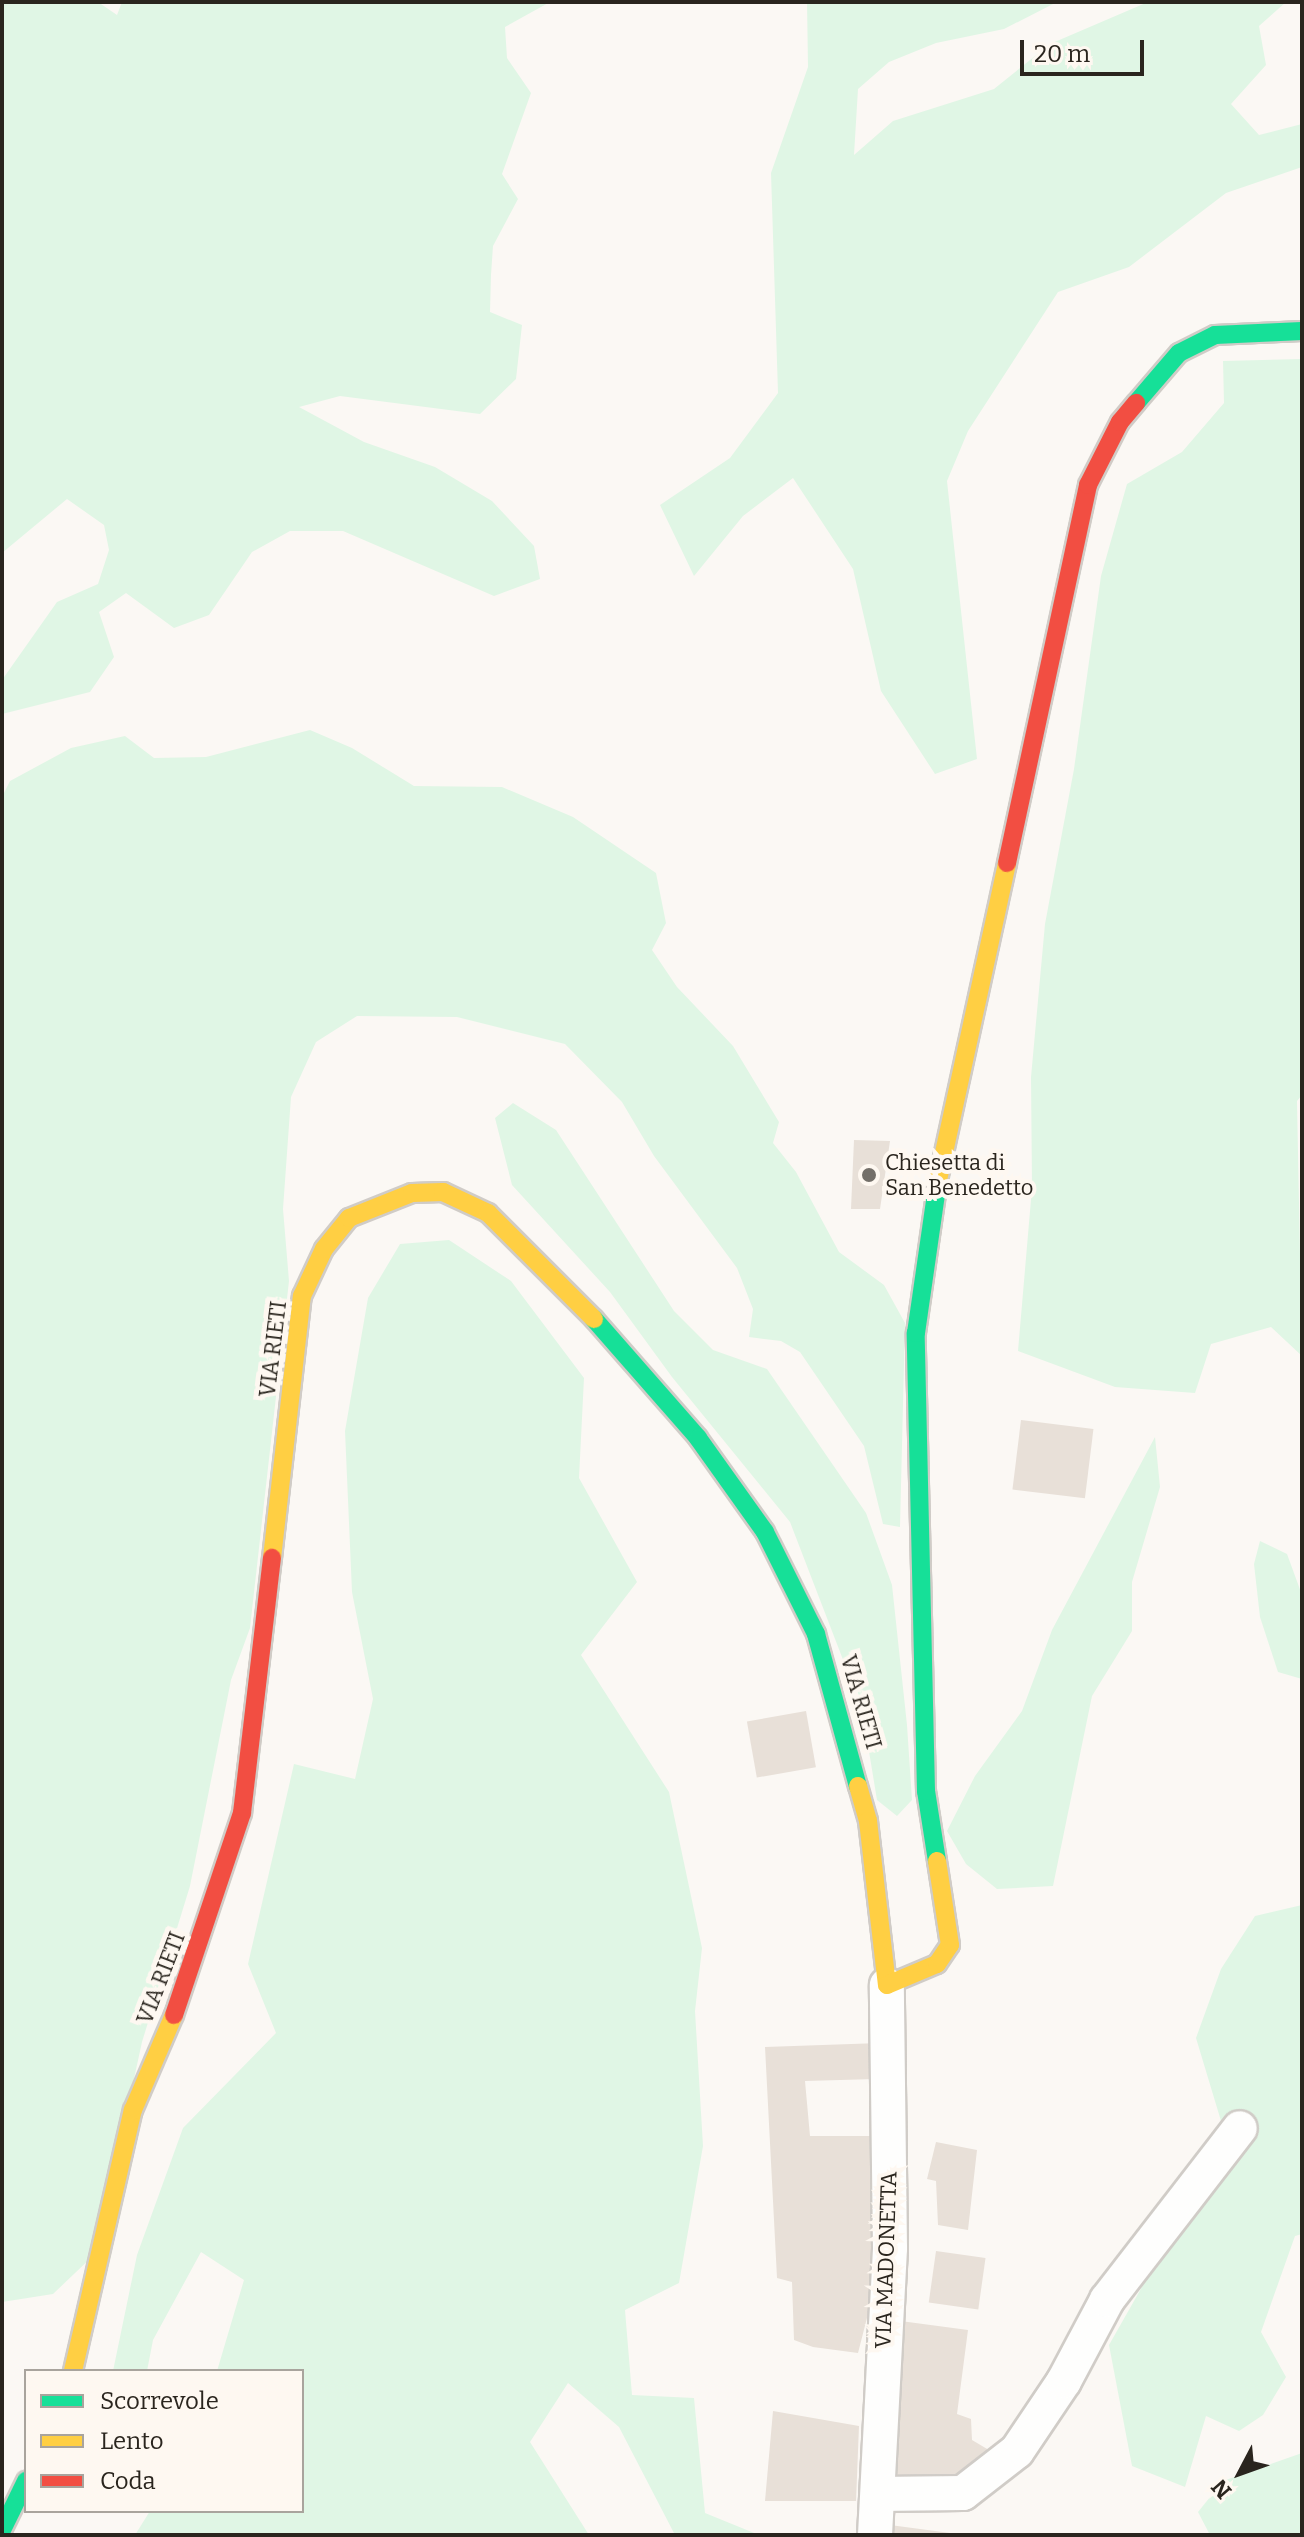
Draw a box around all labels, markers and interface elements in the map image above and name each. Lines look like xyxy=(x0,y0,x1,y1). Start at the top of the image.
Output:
scale bar xyxy=(1024,24,1148,74)
text: 20 m xyxy=(1034,40,1090,68)
place label: Chiesetta di San Benedetto xyxy=(885,1149,1033,1200)
marker: Chiesetta di San Benedetto xyxy=(860,1166,878,1184)
street label: VIA RIETI xyxy=(254,1299,292,1399)
street label: VIA RIETI xyxy=(835,1652,887,1752)
street label: VIA RIETI xyxy=(131,1928,191,2028)
street label: VIA MADONETTA xyxy=(870,2171,902,2349)
legend xyxy=(24,2369,304,2513)
text: Scorrevole xyxy=(100,2387,219,2415)
text: Lento xyxy=(100,2427,163,2455)
north arrow xyxy=(1200,2433,1280,2513)
text: Coda xyxy=(100,2467,156,2495)
text: N xyxy=(1206,2474,1237,2504)

